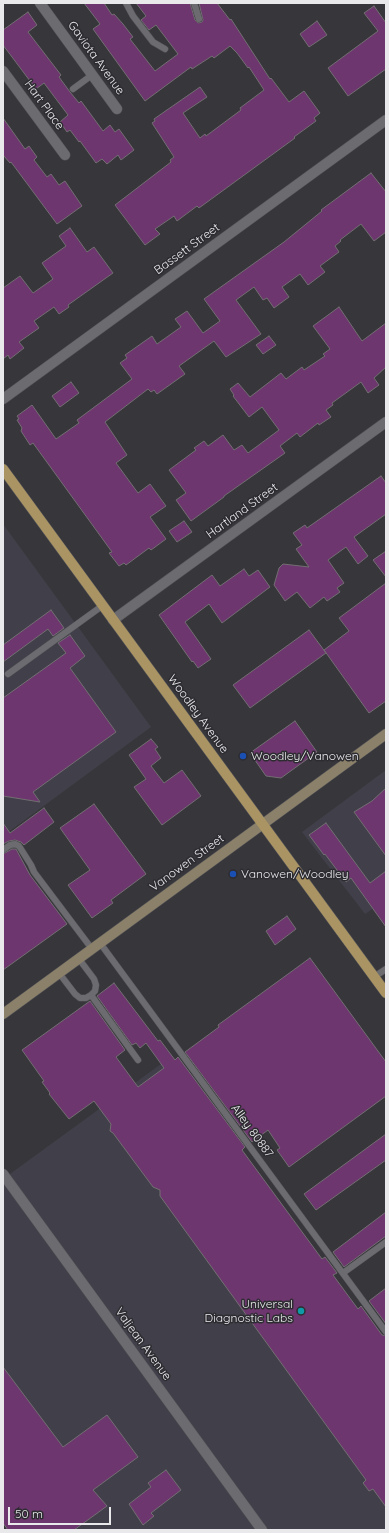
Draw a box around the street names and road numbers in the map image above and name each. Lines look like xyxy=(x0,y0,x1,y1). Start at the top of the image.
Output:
street label: Gaviota Avenue xyxy=(64,18,128,98)
street label: Hart Place xyxy=(21,77,67,133)
street label: Bassett Street xyxy=(151,220,223,278)
street label: Hartland Street xyxy=(203,480,281,542)
street label: Woodley Avenue xyxy=(165,672,231,756)
street label: Vanowen Street xyxy=(147,831,227,895)
street label: Alley 80887 xyxy=(228,1102,276,1160)
street label: Valjean Avenue xyxy=(112,1305,174,1383)

